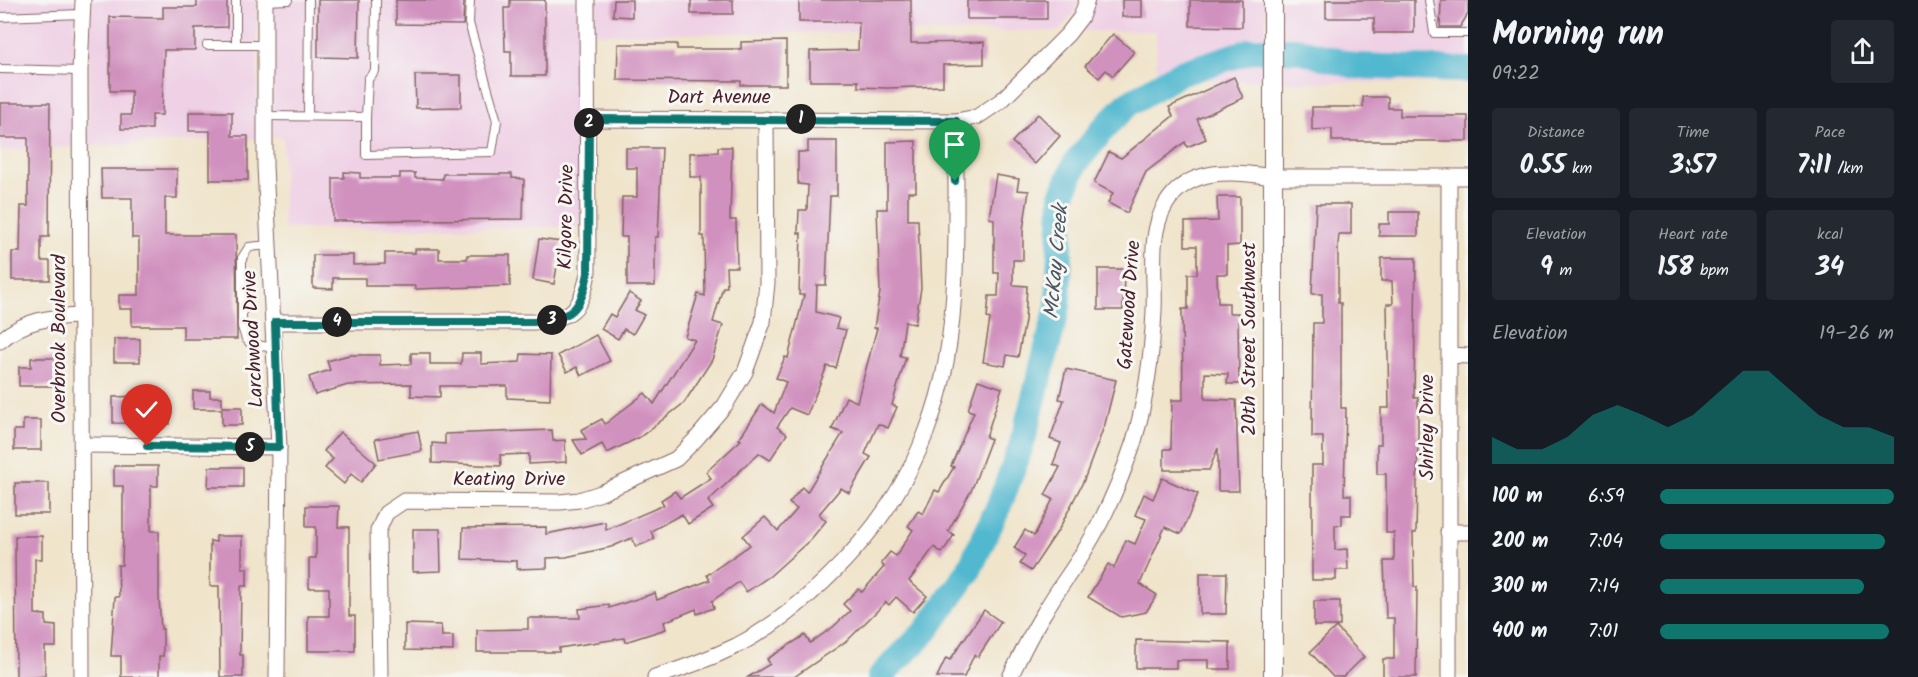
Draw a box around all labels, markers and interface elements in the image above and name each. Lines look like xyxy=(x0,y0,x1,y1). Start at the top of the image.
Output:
text: Morning run xyxy=(1492,9,1664,62)
button: share xyxy=(1831,20,1894,83)
text: 09:22 xyxy=(1492,58,1540,90)
street label: Dart Avenue xyxy=(667,82,771,114)
pin: 1 xyxy=(786,104,816,134)
text: 1 xyxy=(799,106,803,131)
pin: 2 xyxy=(574,108,604,138)
text: 2 xyxy=(584,110,594,135)
pin xyxy=(929,119,980,181)
text: Distance xyxy=(1527,120,1585,145)
text: Time xyxy=(1677,120,1709,145)
text: Pace xyxy=(1815,120,1845,145)
icon: arrive xyxy=(938,128,971,161)
text: 0.55 xyxy=(1520,145,1566,187)
text: 3:57 xyxy=(1670,145,1716,187)
text: 7:11 xyxy=(1797,145,1831,187)
text: km xyxy=(1566,156,1592,181)
text: /km xyxy=(1831,156,1863,181)
street label: Kilgore Drive xyxy=(550,164,584,270)
water label: McKay Creek xyxy=(1036,200,1079,321)
text: Elevation xyxy=(1526,222,1586,247)
text: Heart rate xyxy=(1658,222,1728,247)
text: kcal xyxy=(1817,222,1843,247)
street label: Gatewood Drive xyxy=(1110,239,1150,371)
street label: 20th Street Southwest xyxy=(1234,242,1266,436)
text: 9 xyxy=(1540,247,1553,289)
text: 158 xyxy=(1657,247,1694,289)
text: 34 xyxy=(1816,247,1844,289)
street label: Overbrook Boulevard xyxy=(44,254,76,423)
text: m xyxy=(1553,258,1572,283)
text: bpm xyxy=(1694,258,1729,283)
street label: Larchwood Drive xyxy=(234,269,274,409)
pin: 3 xyxy=(537,305,567,335)
pin: 4 xyxy=(322,307,352,337)
text: 3 xyxy=(548,307,556,332)
text: 4 xyxy=(333,309,341,334)
text: Elevation xyxy=(1492,318,1568,350)
text: 19–26 m xyxy=(1819,318,1894,350)
street label: Shirley Drive xyxy=(1412,374,1444,480)
pin xyxy=(121,384,172,446)
icon: check xyxy=(130,393,163,426)
pin: 5 xyxy=(235,432,265,462)
text: 5 xyxy=(246,434,254,459)
street label: Keating Drive xyxy=(453,464,565,496)
text: 100 m xyxy=(1492,481,1543,513)
text: 6:59 xyxy=(1588,481,1625,513)
text: 200 m xyxy=(1492,526,1548,558)
text: 7:04 xyxy=(1588,526,1623,558)
text: 300 m xyxy=(1492,571,1548,603)
text: 7:14 xyxy=(1588,571,1619,603)
text: 400 m xyxy=(1492,616,1548,648)
text: 7:01 xyxy=(1588,616,1618,648)

